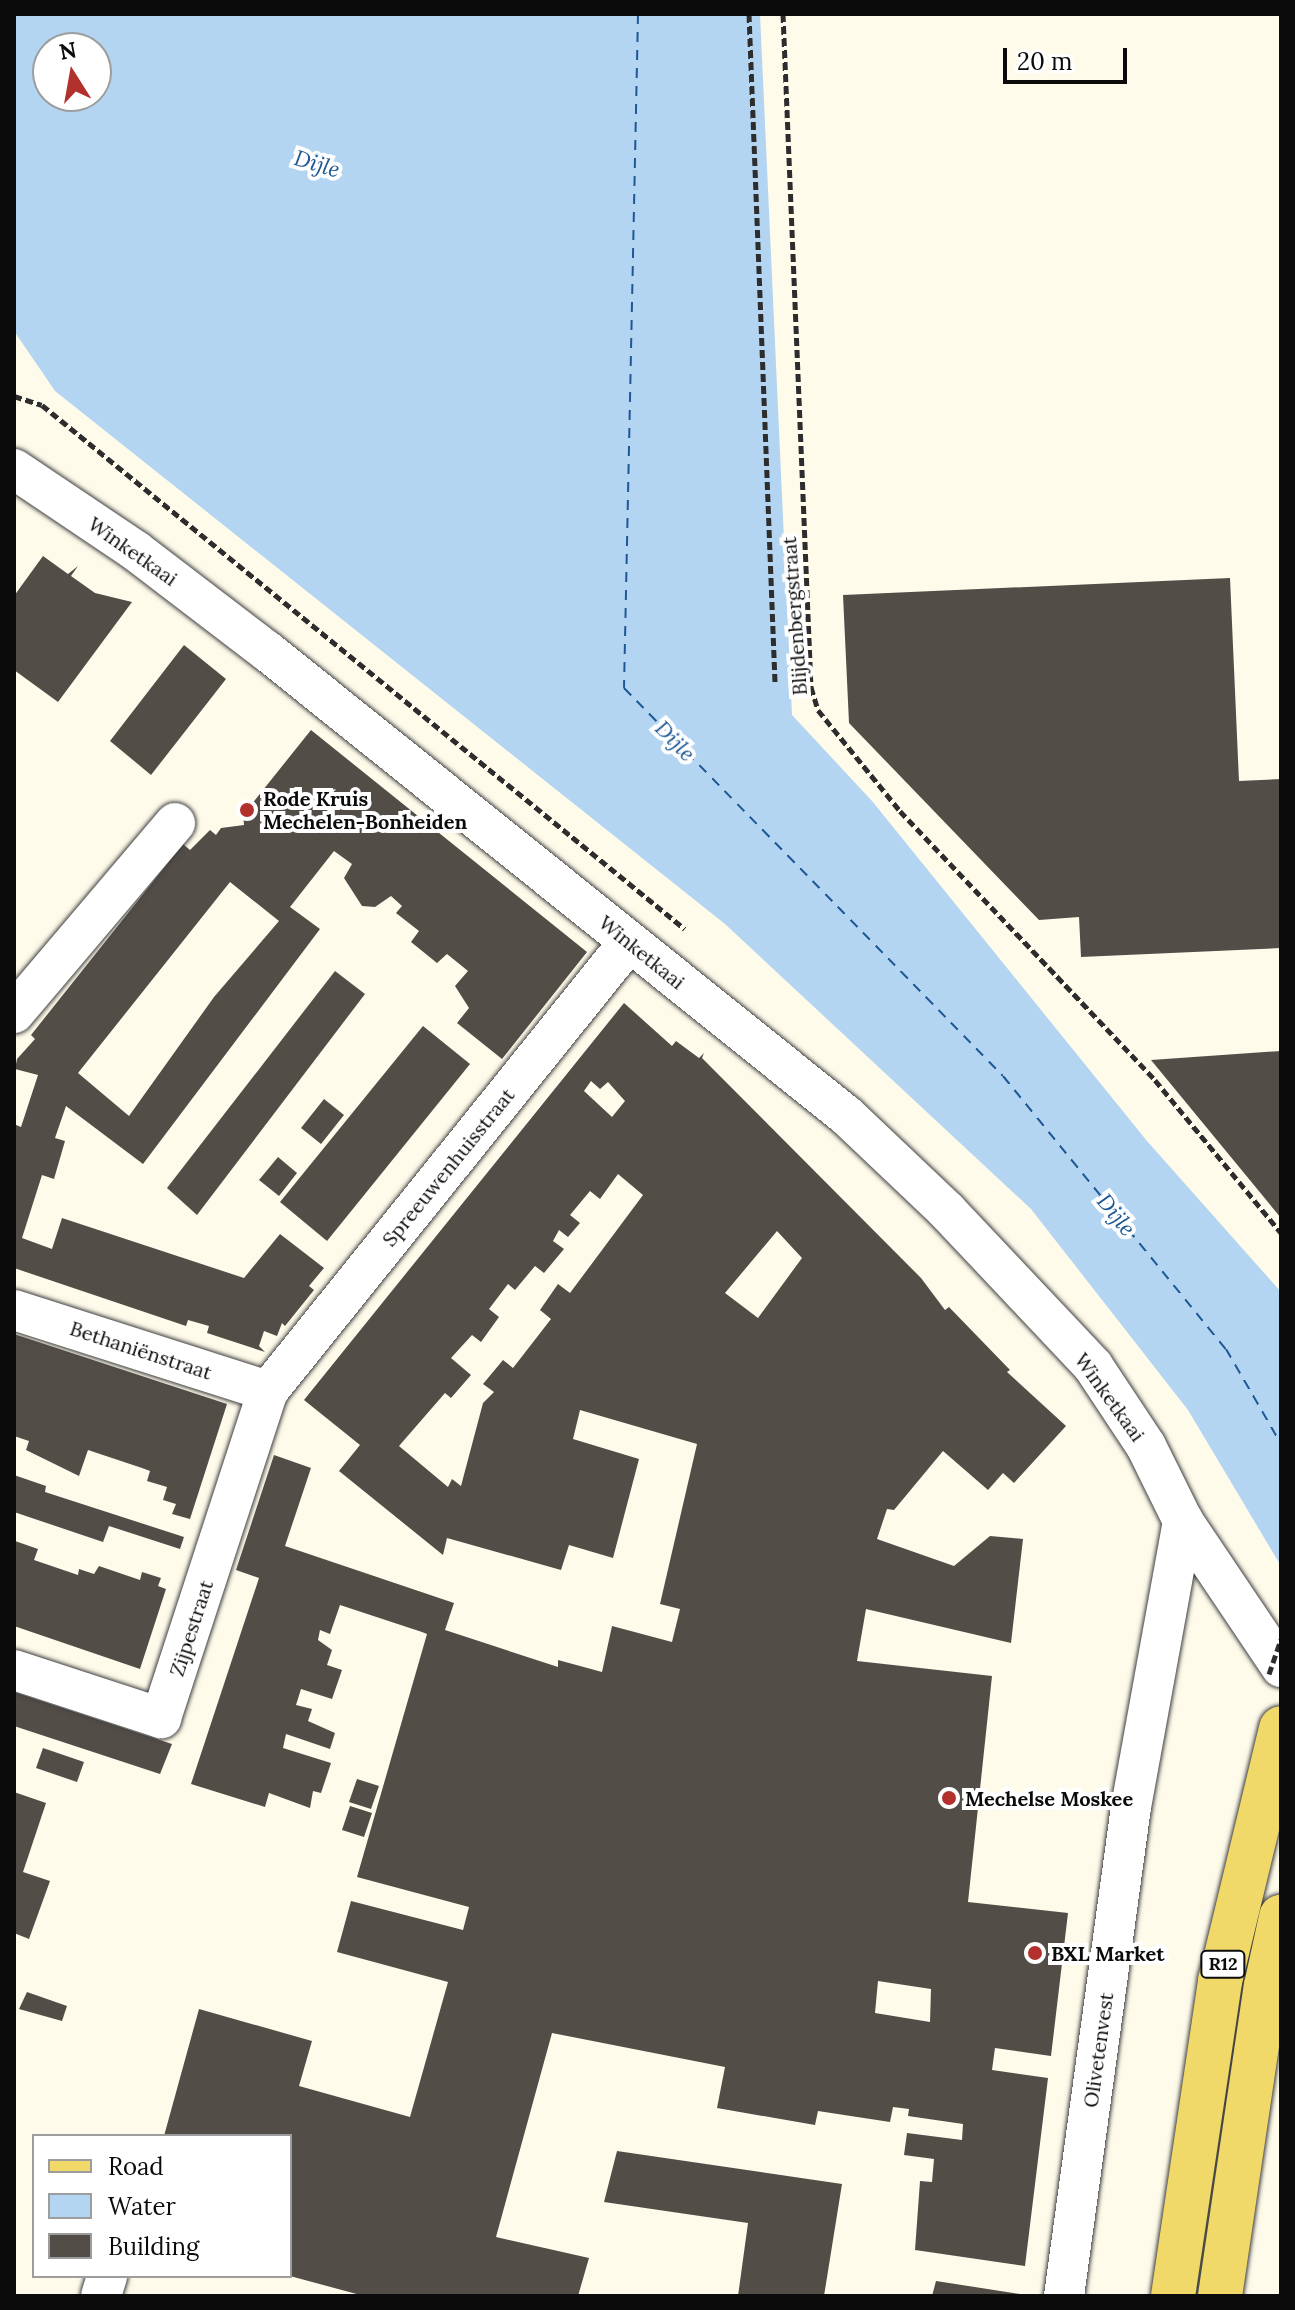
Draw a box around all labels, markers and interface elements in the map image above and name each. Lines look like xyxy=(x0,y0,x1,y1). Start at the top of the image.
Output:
north arrow xyxy=(32,32,112,112)
scale bar xyxy=(1007,32,1131,82)
text: N xyxy=(57,35,79,66)
text: 20 m xyxy=(1017,46,1073,77)
water label: Dijle xyxy=(291,145,343,183)
street label: Winketkaai xyxy=(84,512,182,590)
street label: Blijdenbergstraat xyxy=(776,536,812,696)
water label: Dijle xyxy=(649,715,701,767)
place label: Rode Kruis Mechelen-Bonheiden xyxy=(263,786,467,833)
marker: Rode Kruis Mechelen-Bonheiden xyxy=(238,801,256,819)
street label: Winketkaai xyxy=(594,910,690,994)
street label: Spreeuwenhuisstraat xyxy=(377,1083,519,1251)
water label: Dijle xyxy=(1091,1189,1141,1241)
street label: Bethaniënstraat xyxy=(67,1316,215,1384)
street label: Winketkaai xyxy=(1070,1348,1150,1446)
street label: Zijpestraat xyxy=(164,1577,218,1679)
place label: Mechelse Moskee xyxy=(965,1786,1133,1810)
marker: Mechelse Moskee xyxy=(940,1789,958,1807)
place label: BXL Market xyxy=(1051,1941,1164,1965)
marker: BXL Market xyxy=(1026,1944,1044,1962)
road number: R12 xyxy=(1199,1950,1247,1978)
street label: Olivetenvest xyxy=(1078,1991,1118,2109)
legend xyxy=(32,2134,292,2278)
text: Road xyxy=(108,2151,164,2182)
text: Water xyxy=(108,2191,176,2222)
text: Building xyxy=(108,2231,199,2262)

